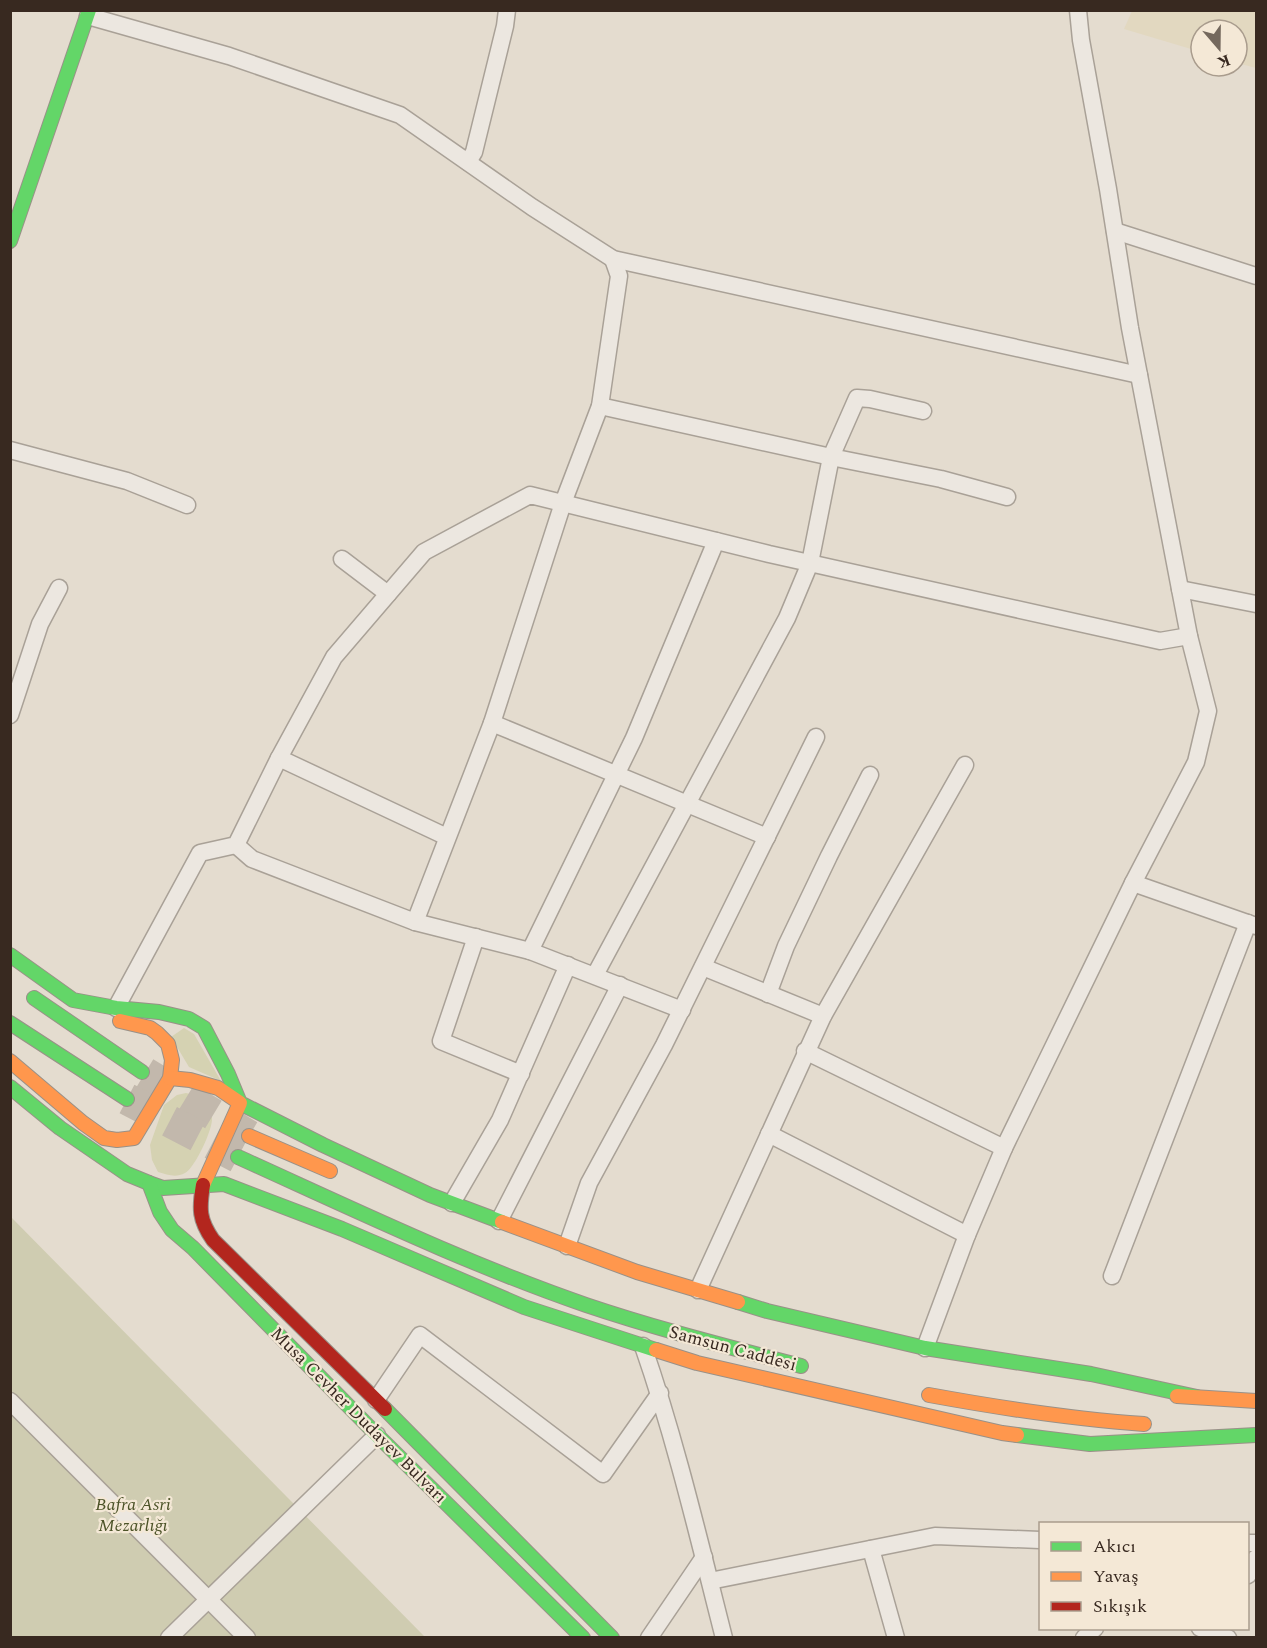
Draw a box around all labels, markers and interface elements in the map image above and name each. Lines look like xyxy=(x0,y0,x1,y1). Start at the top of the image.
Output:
north arrow xyxy=(1189,18,1249,78)
text: K xyxy=(1213,48,1234,75)
street label: Samsun Caddesi xyxy=(666,1318,800,1378)
street label: Musa Cevher Dudayev Bulvarı xyxy=(264,1321,453,1510)
park label: Bafra Asri Mezarlığı xyxy=(95,1491,171,1539)
legend xyxy=(1039,1522,1249,1630)
text: Akıcı xyxy=(1093,1533,1136,1560)
text: Yavaş xyxy=(1093,1563,1139,1590)
text: Sıkışık xyxy=(1093,1593,1147,1620)

